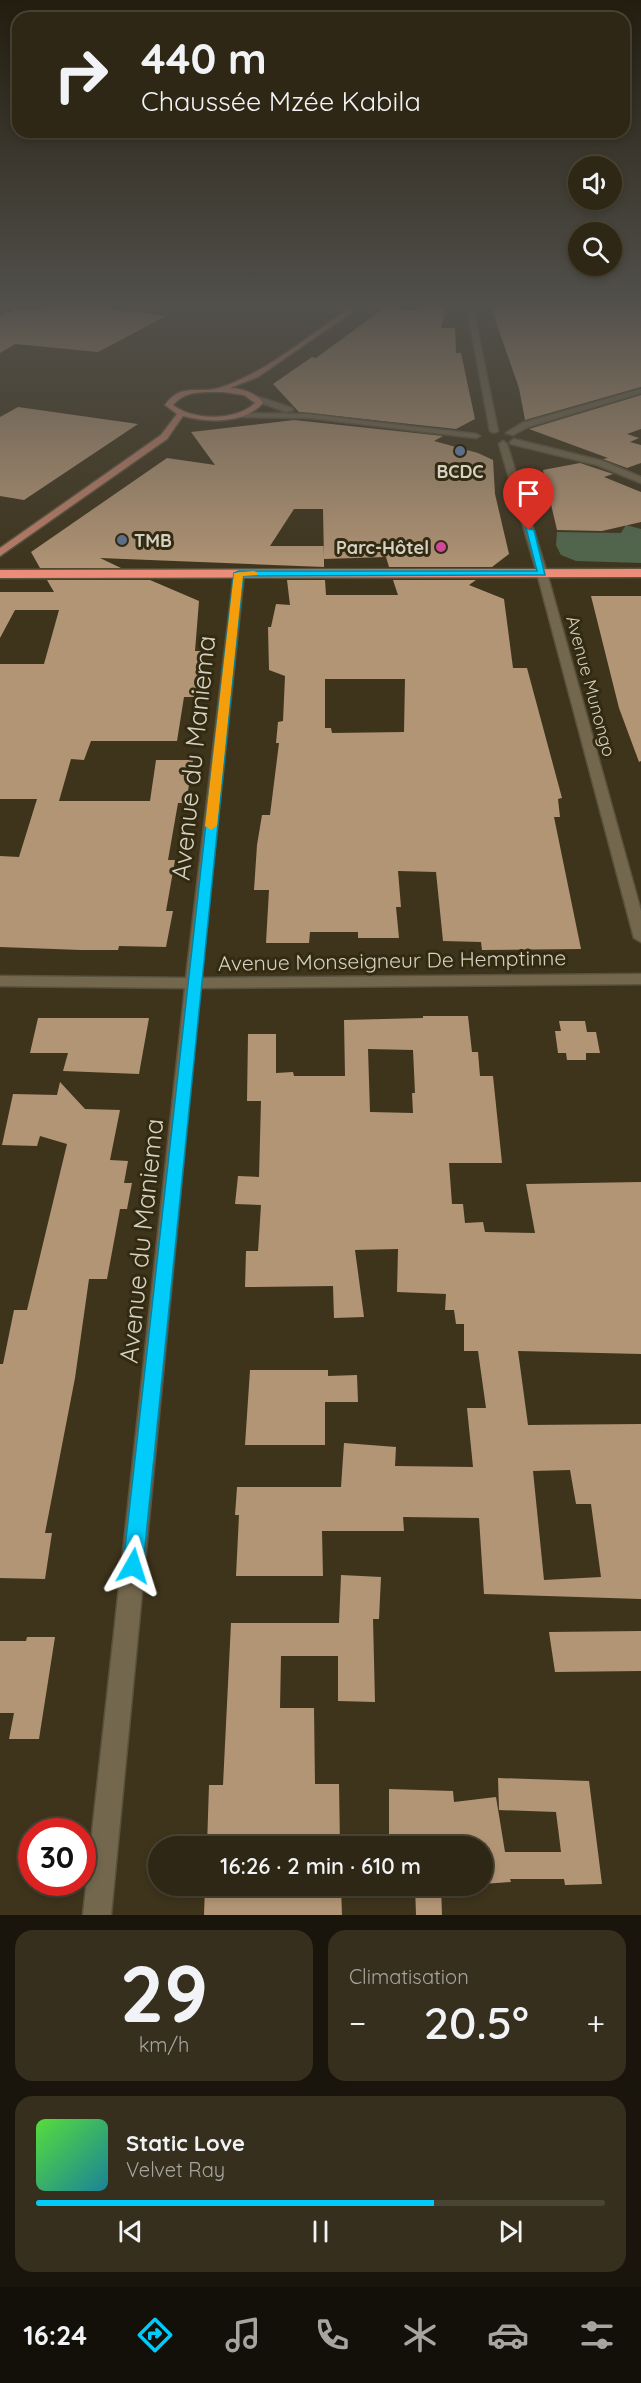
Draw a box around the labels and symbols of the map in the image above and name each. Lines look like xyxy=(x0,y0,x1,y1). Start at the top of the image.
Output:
marker: BCDC xyxy=(453,444,467,458)
place label: BCDC xyxy=(436,460,484,483)
pin xyxy=(503,468,554,530)
place label: TMB xyxy=(134,529,172,552)
marker: TMB xyxy=(115,533,129,547)
place label: Parc-Hôtel xyxy=(336,536,429,559)
marker: Parc-Hôtel xyxy=(434,540,448,554)
street label: Avenue Munongo xyxy=(561,613,621,759)
street label: Avenue du Maniema xyxy=(164,634,222,882)
street label: Avenue Monseigneur De Hemptinne xyxy=(218,944,566,976)
street label: Avenue du Maniema xyxy=(112,1117,170,1365)
position arrow xyxy=(101,1534,165,1598)
speed limit sign: 30 xyxy=(18,1818,96,1896)

